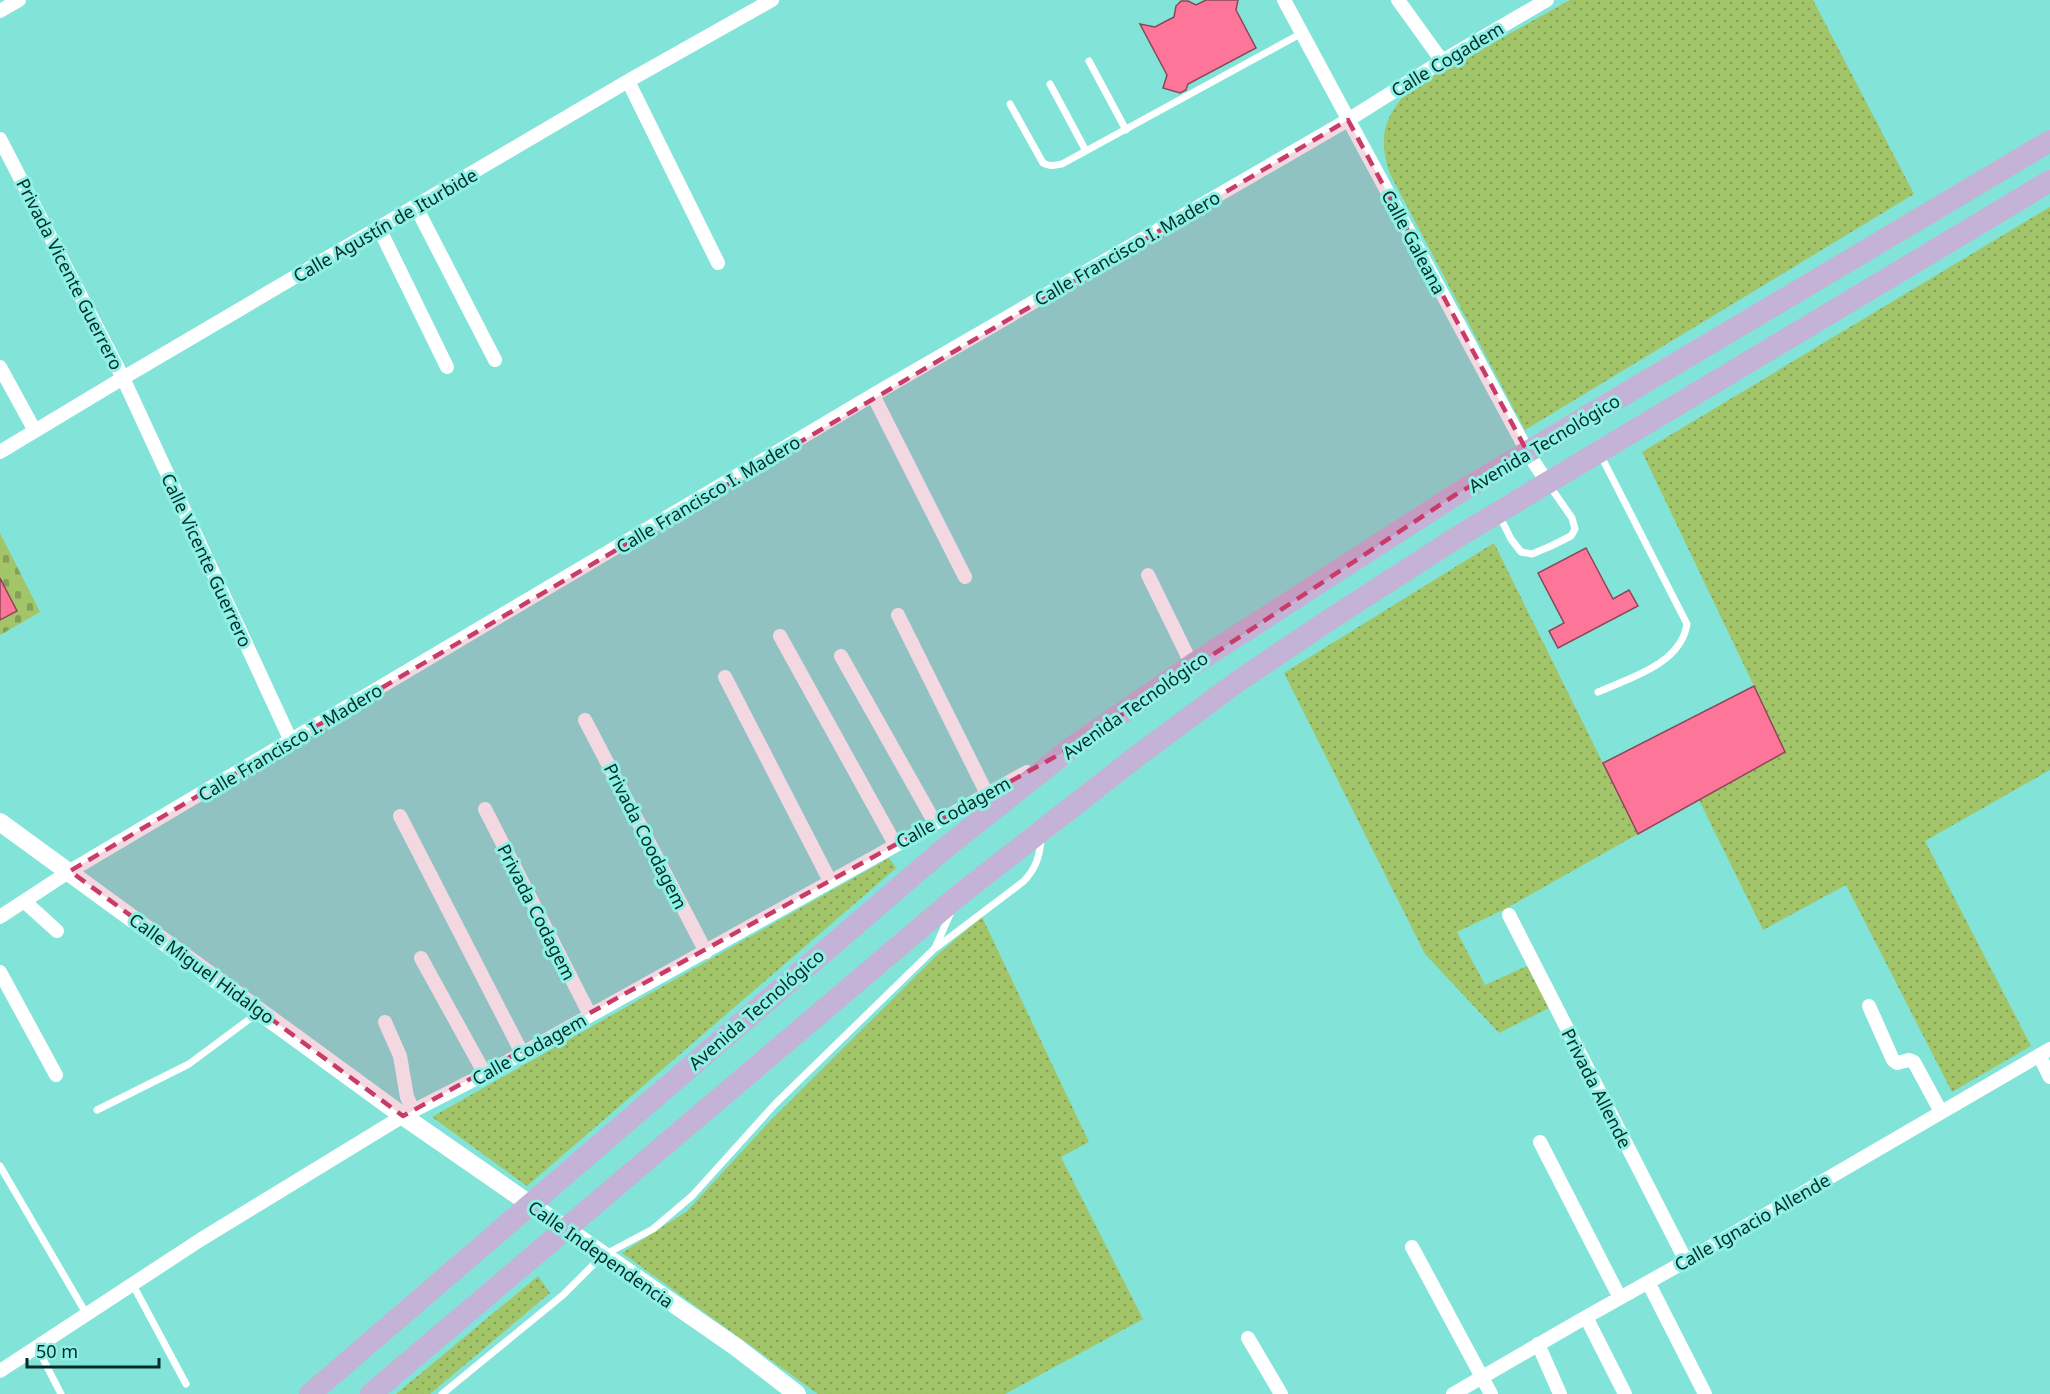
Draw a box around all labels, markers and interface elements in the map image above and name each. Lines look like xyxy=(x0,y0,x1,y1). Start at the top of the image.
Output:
street label: Calle Cogadem xyxy=(1386,16,1508,102)
street label: Calle Agustín de Iturbide xyxy=(289,162,481,288)
street label: Privada Vicente Guerrero xyxy=(11,174,129,374)
street label: Calle Francisco I. Madero xyxy=(1030,185,1224,311)
street label: Calle Galeana xyxy=(1376,186,1452,298)
street label: Avenida Tecnológico xyxy=(1464,388,1624,498)
street label: Calle Francisco I. Madero xyxy=(612,429,804,559)
street label: Calle Vicente Guerrero xyxy=(156,469,258,651)
street label: Avenida Tecnológico xyxy=(1057,646,1213,764)
street label: Calle Francisco I. Madero xyxy=(194,677,386,807)
street label: Privada Coodagem xyxy=(599,759,693,913)
street label: Calle Codagem xyxy=(892,771,1014,853)
street label: Privada Codagem xyxy=(492,840,582,984)
street label: Calle Miguel Hidalgo xyxy=(125,907,279,1029)
street label: Avenida Tecnológico xyxy=(683,943,829,1075)
street label: Calle Codagem xyxy=(468,1008,590,1090)
street label: Privada Allende xyxy=(1556,1024,1638,1152)
street label: Calle Ignacio Allende xyxy=(1670,1168,1834,1276)
street label: Calle Independencia xyxy=(524,1195,678,1313)
scale bar xyxy=(27,1331,159,1369)
text: 50 m xyxy=(36,1339,78,1363)

